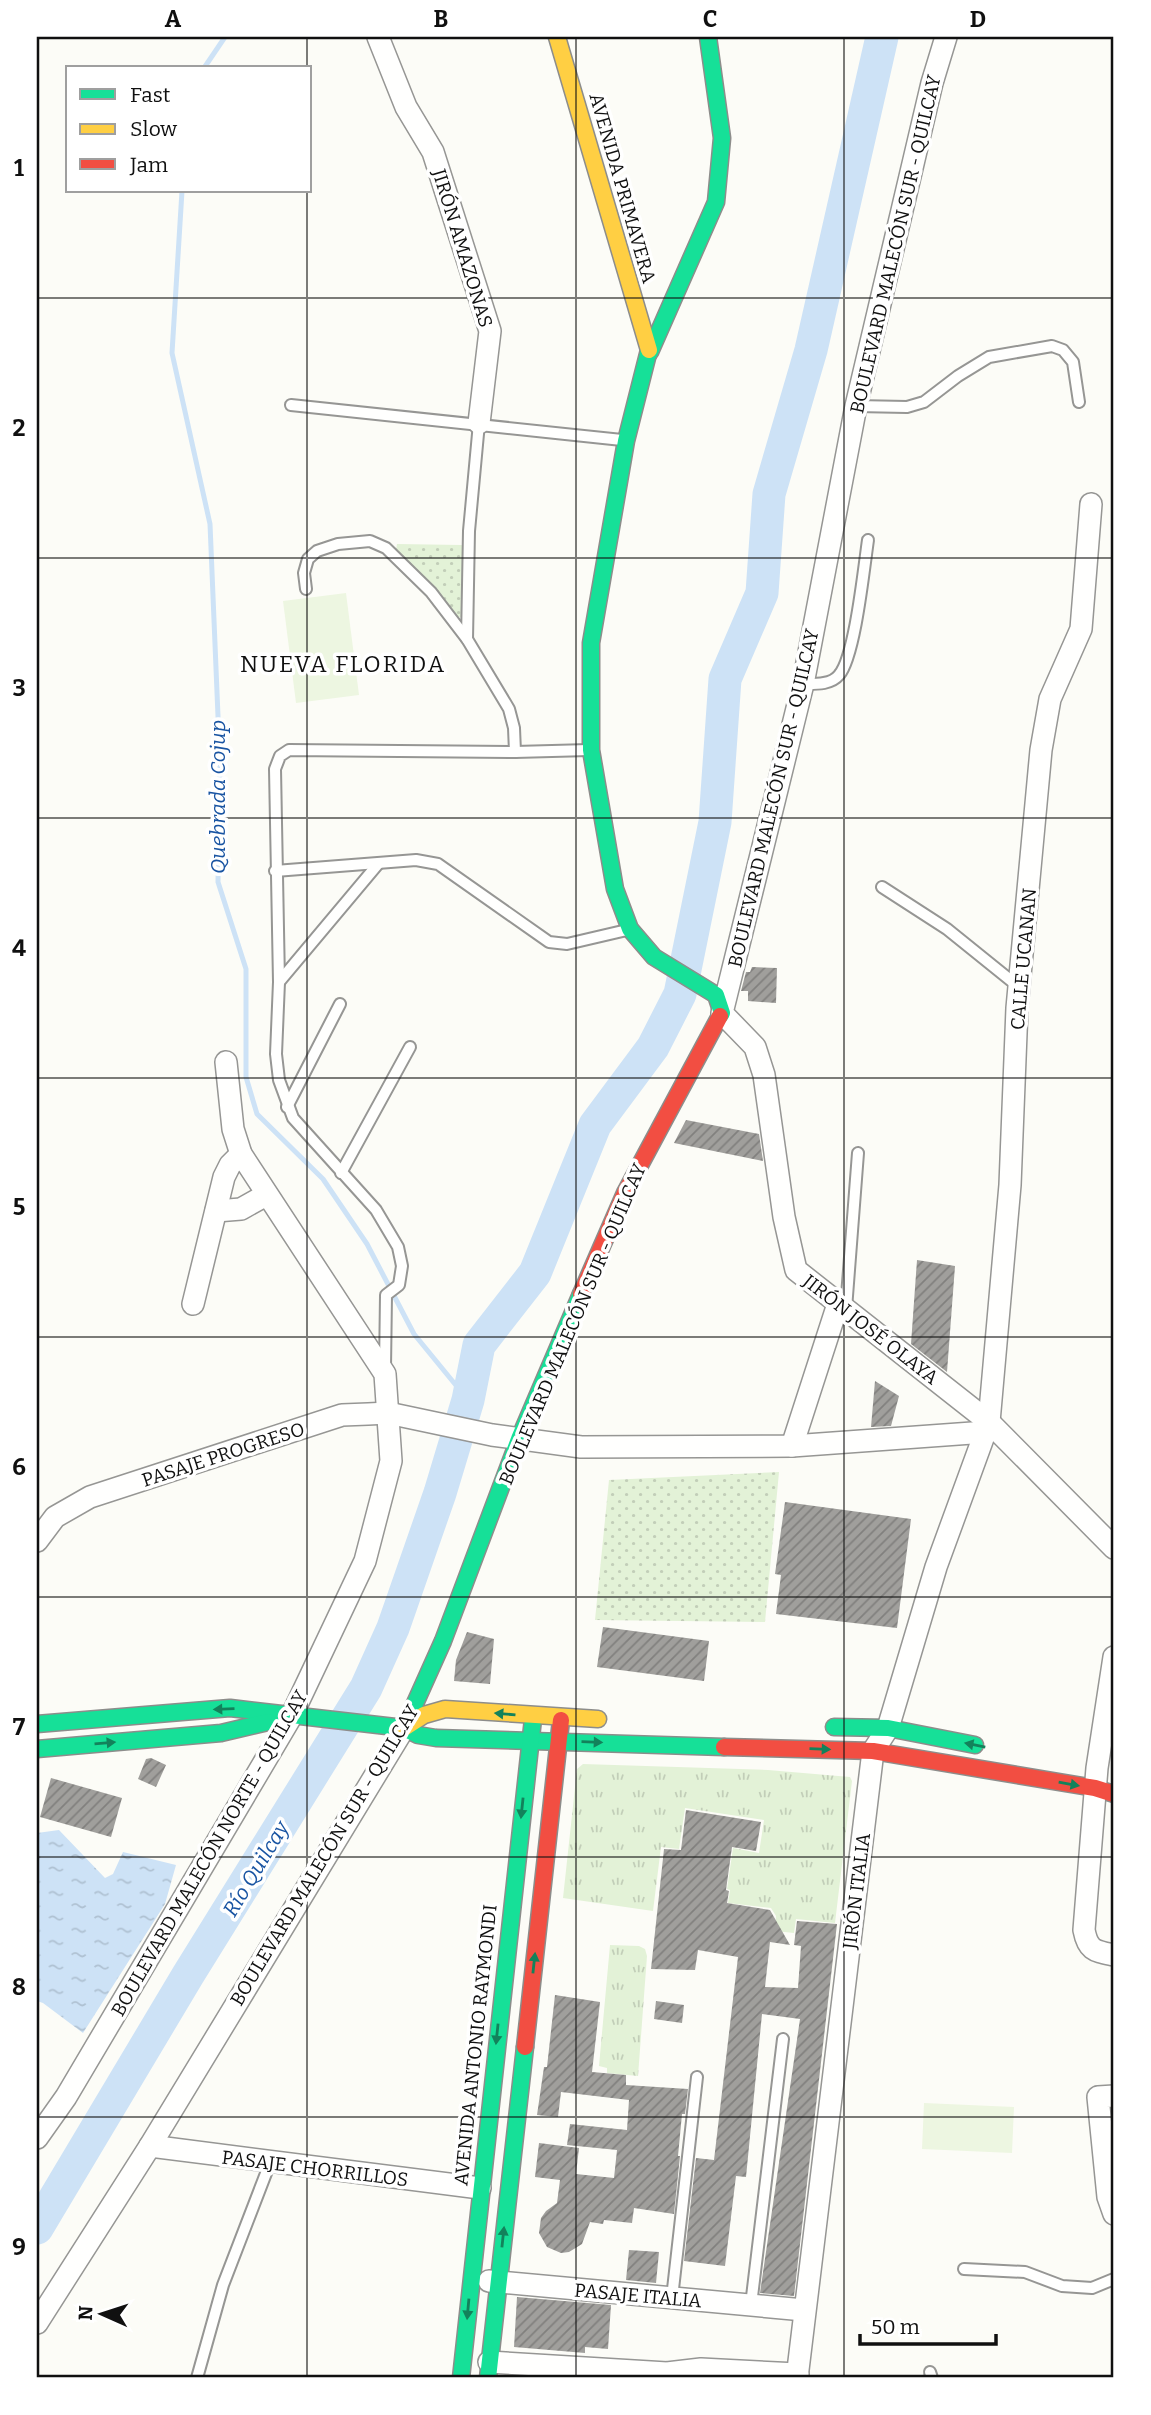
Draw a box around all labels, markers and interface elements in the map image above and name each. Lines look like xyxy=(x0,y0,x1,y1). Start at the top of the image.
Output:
text: A xyxy=(165,5,182,33)
text: B xyxy=(434,5,448,33)
text: C xyxy=(703,5,717,33)
text: D xyxy=(970,5,986,33)
legend xyxy=(66,66,312,192)
street label: BOULEVARD MALECÓN SUR - QUILCAY xyxy=(845,72,946,416)
text: Fast xyxy=(130,82,171,108)
street label: AVENIDA PRIMAVERA xyxy=(584,90,661,286)
text: Slow xyxy=(130,116,177,142)
text: Jam xyxy=(129,152,168,178)
text: 1 xyxy=(14,154,24,182)
street label: JIRÓN AMAZONAS xyxy=(427,165,498,330)
text: 2 xyxy=(13,414,26,442)
street label: BOULEVARD MALECÓN SUR - QUILCAY xyxy=(723,626,824,970)
district label: NUEVA FLORIDA xyxy=(240,650,446,678)
text: 3 xyxy=(12,674,26,702)
water label: Quebrada Cojup xyxy=(205,720,231,874)
street label: CALLE UCANAN xyxy=(1006,887,1041,1031)
text: 4 xyxy=(12,934,26,962)
street label: BOULEVARD MALECÓN SUR - QUILCAY xyxy=(494,1159,651,1488)
text: 5 xyxy=(13,1193,25,1221)
street label: JIRÓN JOSÉ OLAYA xyxy=(798,1269,943,1390)
street label: PASAJE PROGRESO xyxy=(139,1417,307,1492)
text: 6 xyxy=(12,1453,26,1481)
street label: BOULEVARD MALECÓN NORTE - QUILCAY xyxy=(106,1686,313,2020)
street label: BOULEVARD MALECÓN SUR - QUILCAY xyxy=(225,1700,424,2010)
one-way arrow xyxy=(212,1704,234,1715)
one-way arrow xyxy=(494,1708,516,1719)
text: 7 xyxy=(13,1713,26,1741)
one-way arrow xyxy=(582,1736,604,1747)
one-way arrow xyxy=(94,1737,116,1748)
one-way arrow xyxy=(964,1739,986,1750)
one-way arrow xyxy=(809,1743,831,1755)
one-way arrow xyxy=(1058,1779,1080,1790)
one-way arrow xyxy=(517,1798,528,1820)
water label: Río Quilcay xyxy=(217,1816,295,1921)
street label: JIRÓN ITALIA xyxy=(838,1831,875,1951)
street label: AVENIDA ANTONIO RAYMONDI xyxy=(449,1903,502,2187)
one-way arrow xyxy=(528,1951,539,1973)
text: 8 xyxy=(12,1973,26,2001)
one-way arrow xyxy=(492,2024,503,2046)
street label: PASAJE CHORRILLOS xyxy=(220,2146,409,2191)
one-way arrow xyxy=(498,2226,509,2248)
text: 9 xyxy=(12,2233,26,2261)
north arrow xyxy=(66,2278,136,2348)
street label: PASAJE ITALIA xyxy=(573,2278,703,2313)
one-way arrow xyxy=(462,2299,473,2321)
scale bar xyxy=(860,2303,997,2347)
text: N xyxy=(74,2305,97,2321)
text: 50 m xyxy=(871,2314,920,2340)

